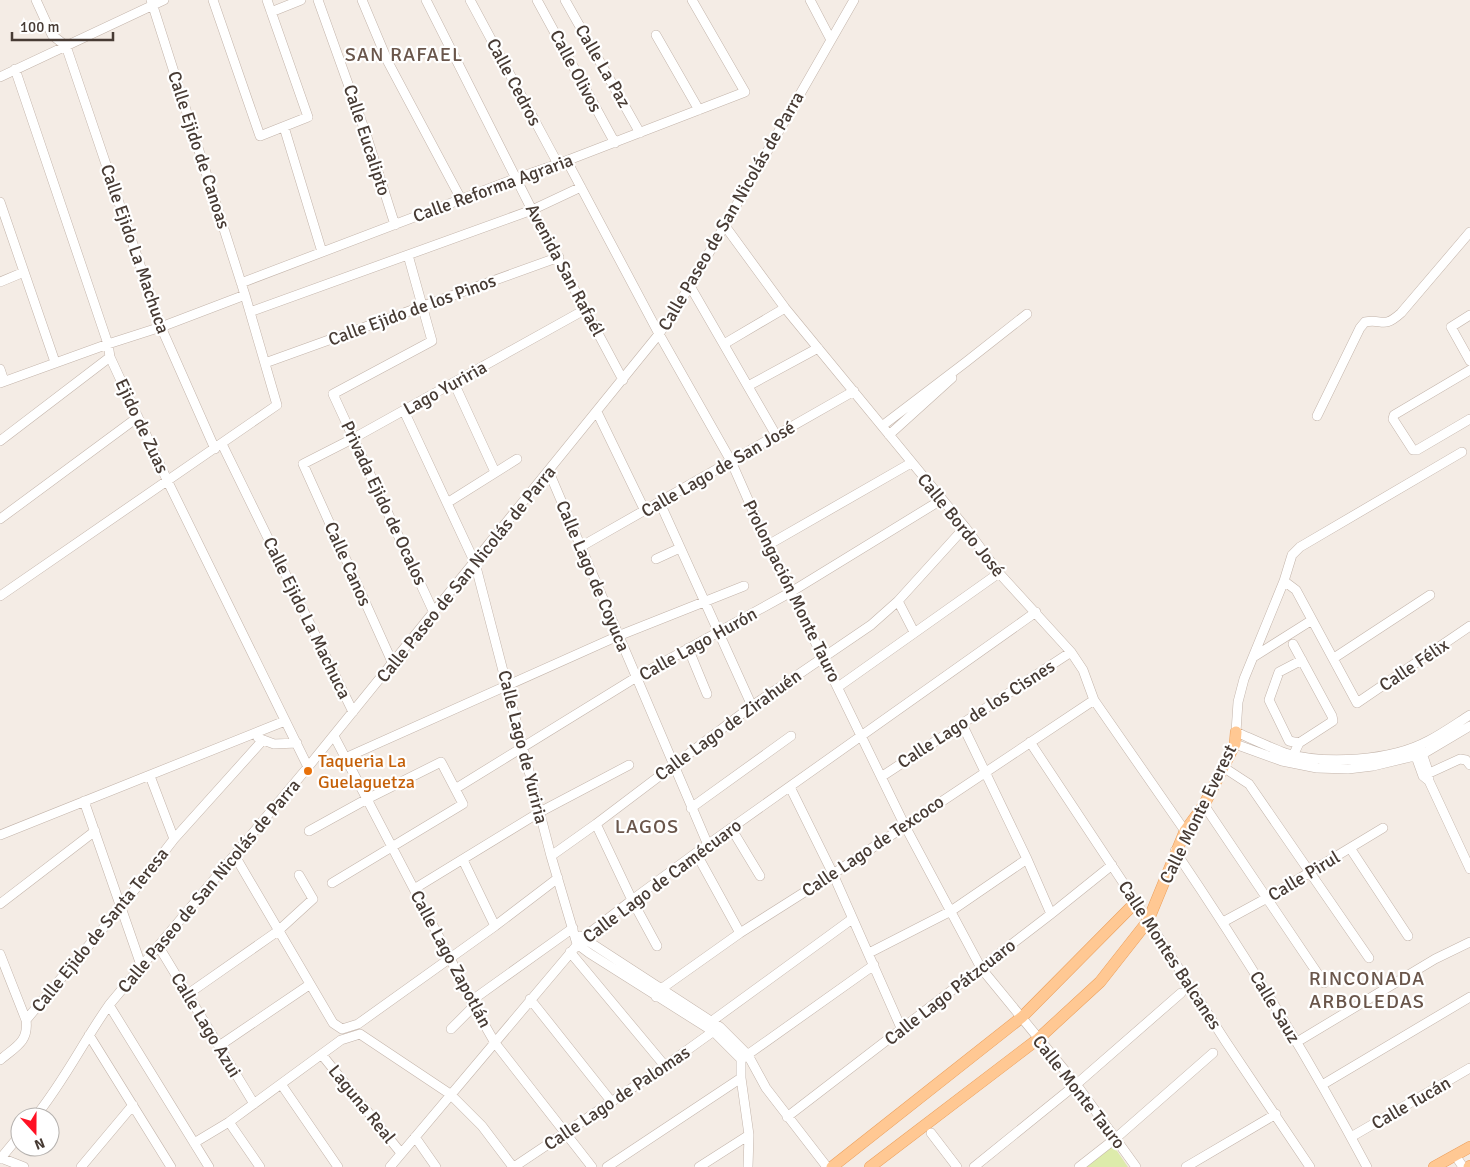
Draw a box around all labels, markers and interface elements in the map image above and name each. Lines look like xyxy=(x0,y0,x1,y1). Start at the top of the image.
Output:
scale bar xyxy=(12,10,114,42)
text: 100 m xyxy=(20,18,60,36)
street label: Calle La Paz xyxy=(570,21,636,111)
street label: Calle Olivos xyxy=(545,26,607,116)
street label: Calle Cedros xyxy=(482,35,546,130)
district label: SAN RAFAEL xyxy=(345,42,463,67)
street label: Calle Ejido de Canoas xyxy=(163,68,235,232)
street label: Calle Eucalipto xyxy=(339,82,395,198)
street label: Calle Paseo de San Nicolás de Parra xyxy=(653,88,809,334)
street label: Calle Reforma Agraria xyxy=(410,149,576,227)
street label: Calle Ejido La Machuca xyxy=(96,161,174,337)
street label: Avenida San Rafaél xyxy=(521,200,609,340)
street label: Calle Ejido de los Pinos xyxy=(325,269,499,351)
street label: Lago Yuriria xyxy=(399,356,491,420)
street label: Ejido de Zuas xyxy=(110,375,174,477)
street label: Calle Lago de San José xyxy=(637,416,799,522)
street label: Privada Ejido de Ocalos xyxy=(336,417,432,589)
street label: Calle Paseo de San Nicolás de Parra xyxy=(372,461,560,687)
street label: Calle Bordo José xyxy=(913,469,1009,581)
street label: Prolongación Monte Tauro xyxy=(738,496,846,686)
street label: Calle Lago de Coyuca xyxy=(551,497,635,655)
street label: Calle Canos xyxy=(320,518,376,610)
street label: Calle Ejido La Machuca xyxy=(258,533,356,703)
street label: Calle Lago Hurón xyxy=(635,602,761,686)
street label: Calle Félix xyxy=(1375,633,1454,696)
street label: Calle Lago de los Cisnes xyxy=(893,655,1059,773)
street label: Calle Lago de Zirahuén xyxy=(650,664,806,786)
street label: Calle Lago de Yuriria xyxy=(493,668,553,826)
street label: Calle Monte Everest xyxy=(1155,741,1241,887)
place label: Taqueria La Guelaguetza xyxy=(318,750,415,793)
marker: Taqueria La Guelaguetza xyxy=(302,765,314,777)
street label: Calle Paseo de San Nicolás de Parra xyxy=(113,775,305,997)
street label: Calle Lago de Texcoco xyxy=(798,790,948,902)
street label: Calle Lago de Camécuaro xyxy=(578,814,746,948)
district label: LAGOS xyxy=(615,814,679,839)
street label: Calle Ejido de Santa Teresa xyxy=(27,843,173,1017)
street label: Calle Pirul xyxy=(1264,846,1344,906)
street label: Calle Montes Balcanes xyxy=(1114,876,1226,1034)
street label: Calle Lago Zapotlán xyxy=(406,887,496,1031)
street label: Calle Lago Pátzcuaro xyxy=(880,934,1020,1050)
district label: RINCONADA ARBOLEDAS xyxy=(1309,966,1425,1014)
street label: Calle Sauz xyxy=(1245,967,1305,1047)
street label: Calle Lago Azui xyxy=(166,969,246,1081)
street label: Calle Monte Tauro xyxy=(1028,1031,1130,1153)
street label: Calle Lago de Palomas xyxy=(540,1041,694,1155)
street label: Laguna Real xyxy=(324,1060,400,1148)
street label: Calle Tucán xyxy=(1368,1072,1454,1134)
north arrow xyxy=(10,1107,60,1157)
text: N xyxy=(32,1134,47,1153)

